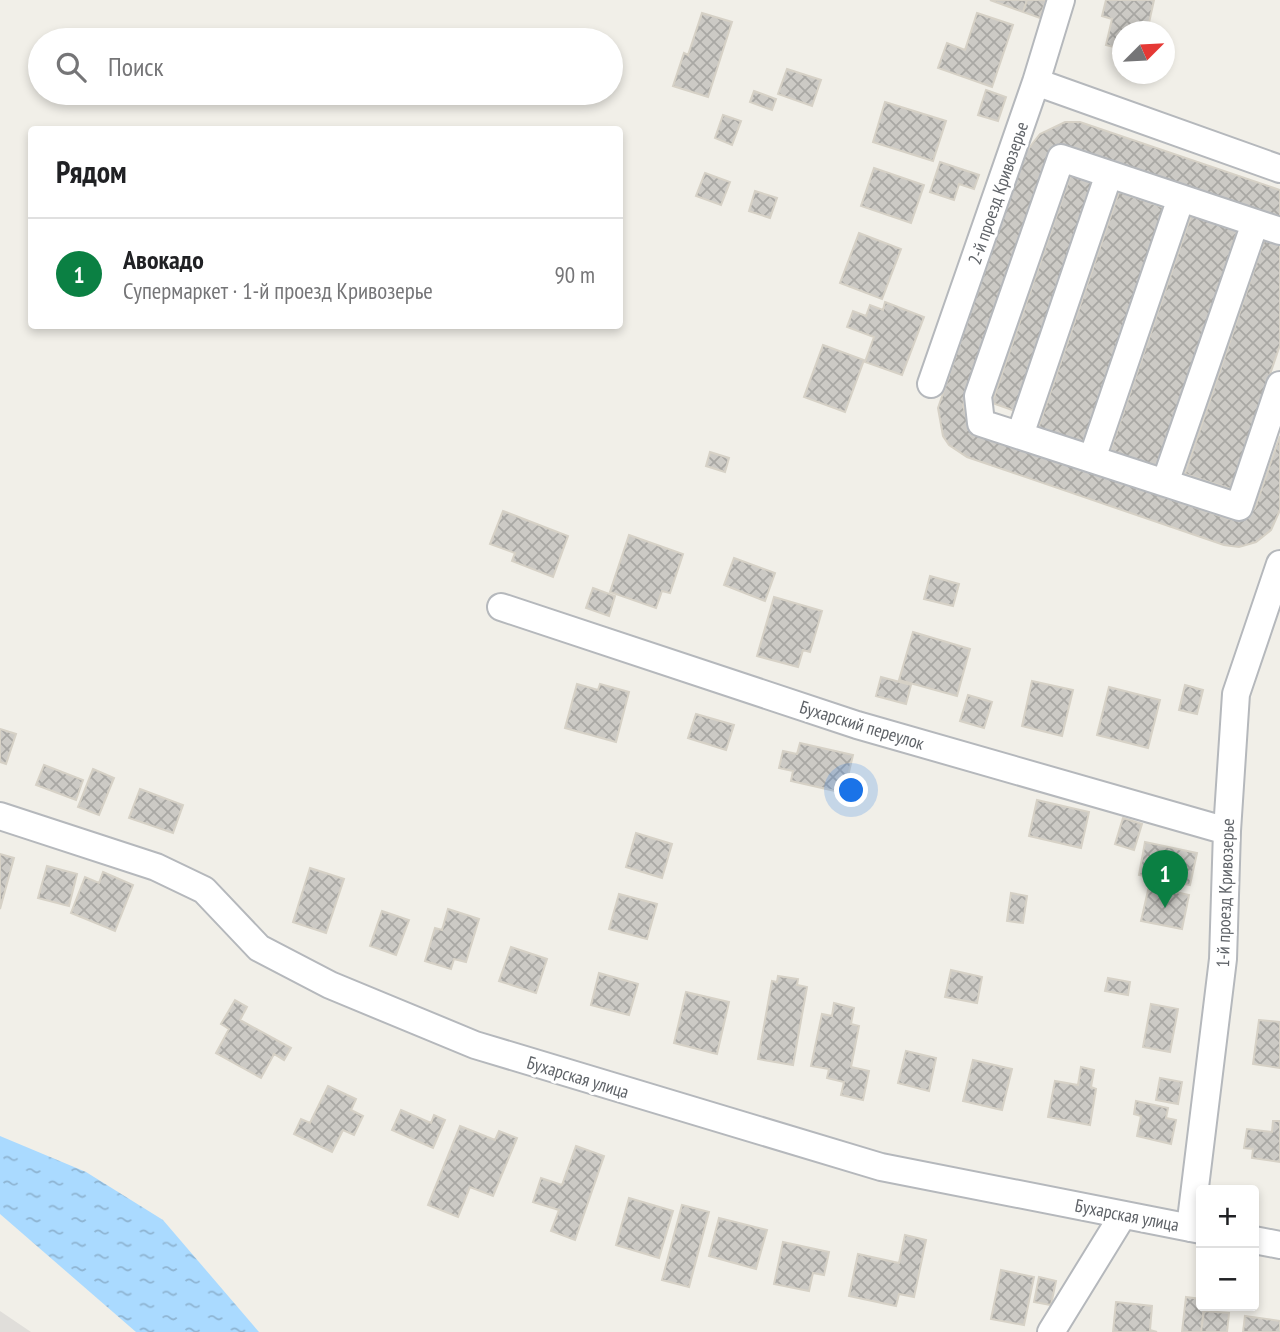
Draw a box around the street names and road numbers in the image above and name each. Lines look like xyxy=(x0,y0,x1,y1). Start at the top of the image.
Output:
street label: 2-й проезд Кривозерье xyxy=(963,119,1033,267)
street label: Бухарский переулок xyxy=(797,695,927,755)
street label: 1-й проезд Кривозерье xyxy=(1211,818,1239,968)
street label: Бухарская улица xyxy=(524,1051,632,1103)
street label: Бухарская улица xyxy=(1073,1194,1181,1236)

